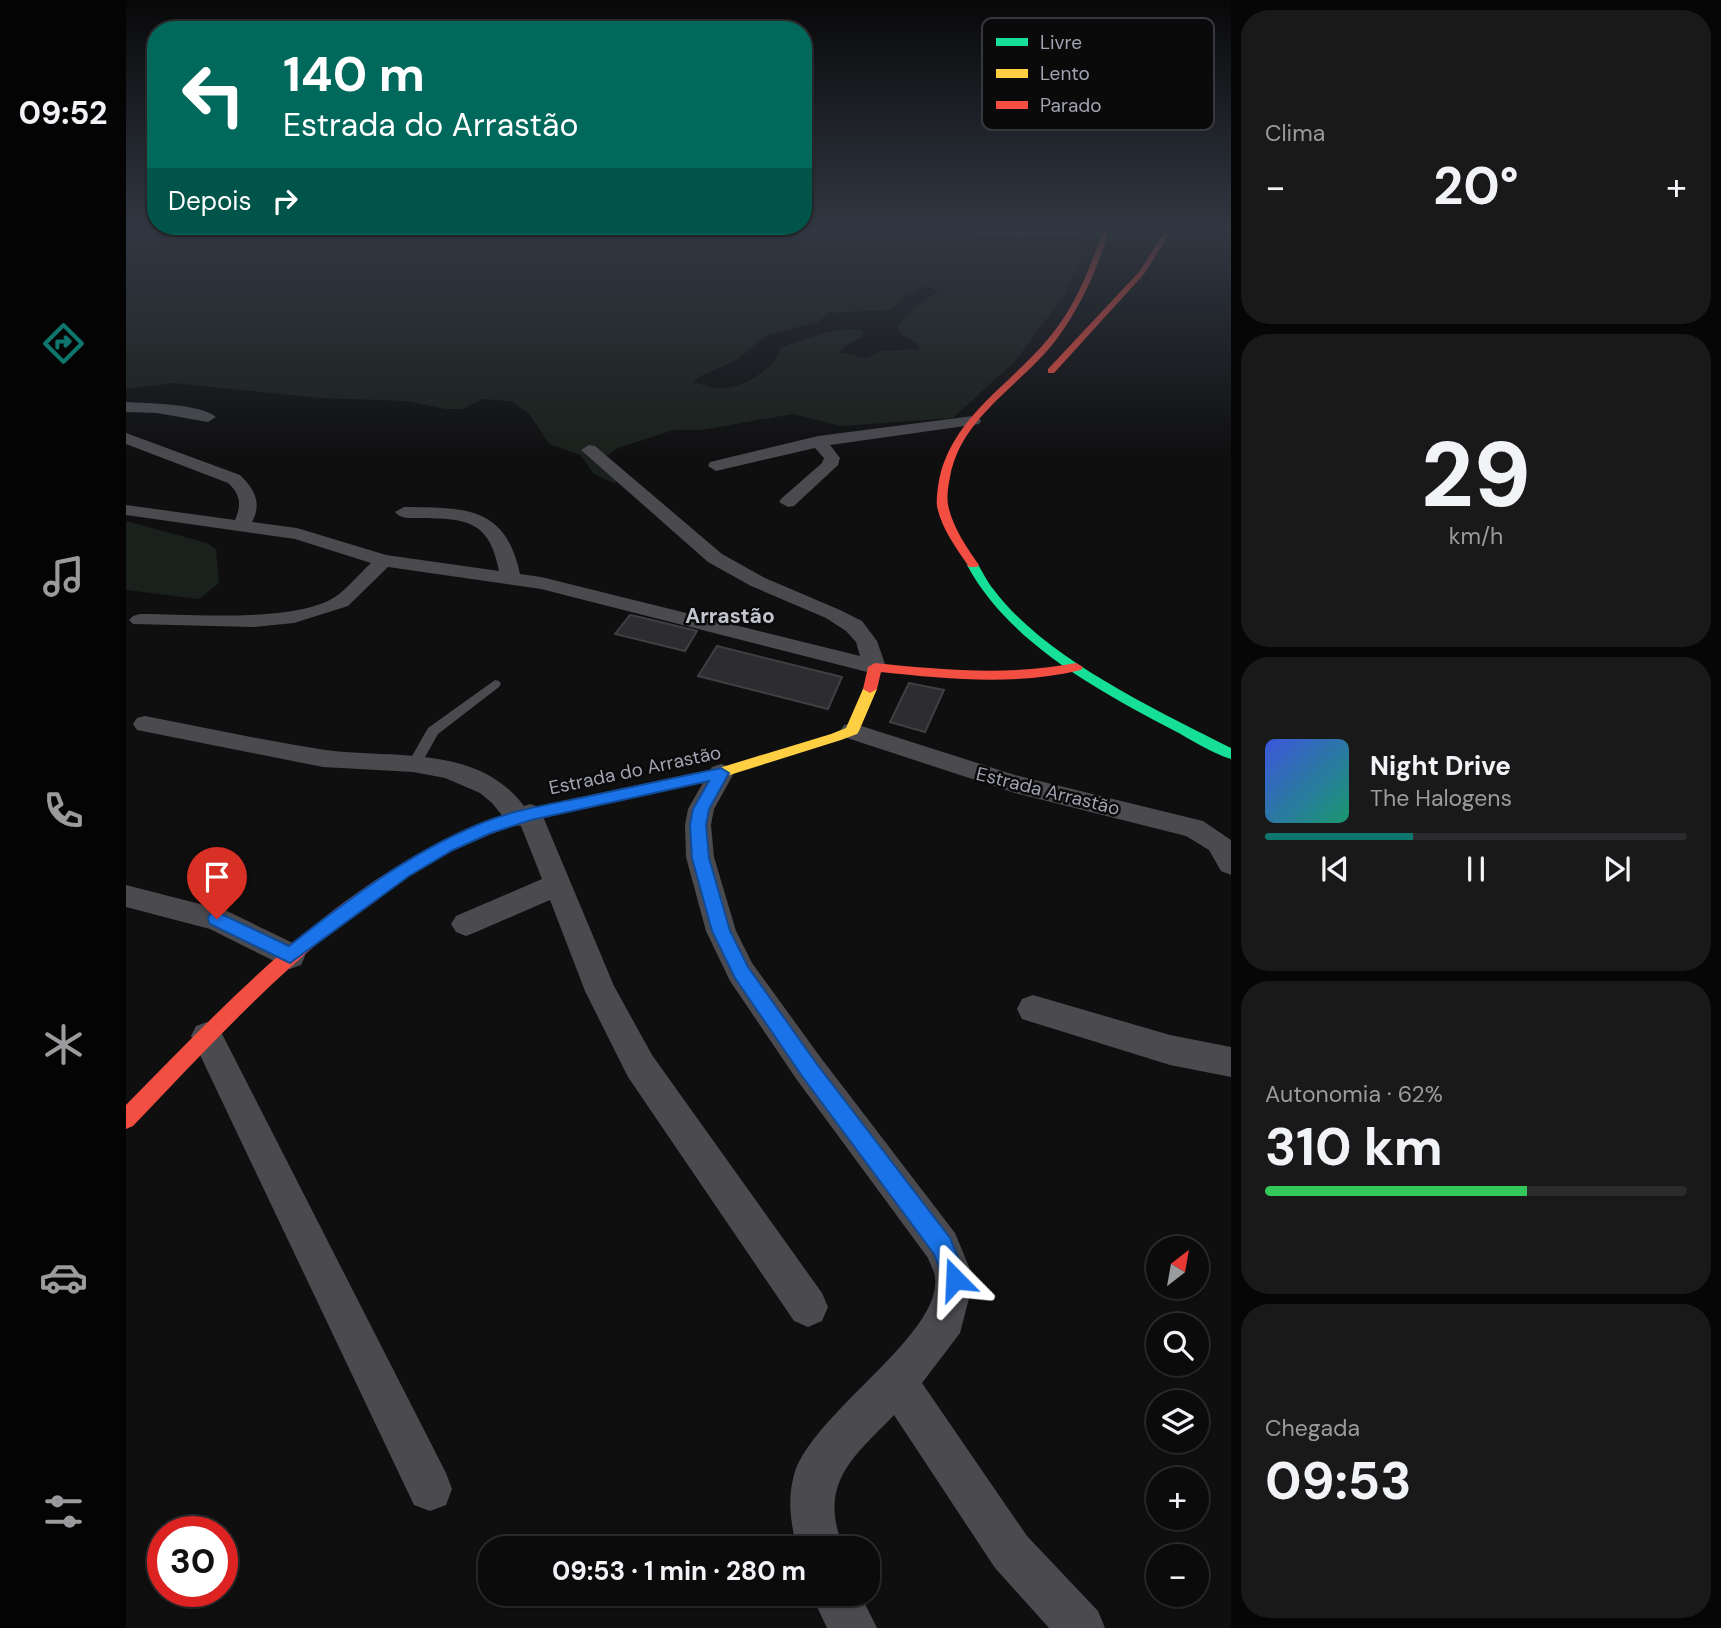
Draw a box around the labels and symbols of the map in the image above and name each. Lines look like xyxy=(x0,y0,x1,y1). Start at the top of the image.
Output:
legend xyxy=(982,18,1214,130)
text: Livre xyxy=(1040,30,1082,55)
text: Lento xyxy=(1040,61,1090,86)
text: Parado xyxy=(1040,93,1101,118)
district label: Arrastão xyxy=(685,602,775,630)
street label: Estrada do Arrastão xyxy=(547,740,723,800)
street label: Estrada Arrastão xyxy=(974,761,1122,821)
pin xyxy=(187,847,247,919)
north arrow xyxy=(1146,1236,1209,1298)
position arrow xyxy=(918,1242,992,1316)
speed limit sign: 30 xyxy=(147,1516,238,1607)

